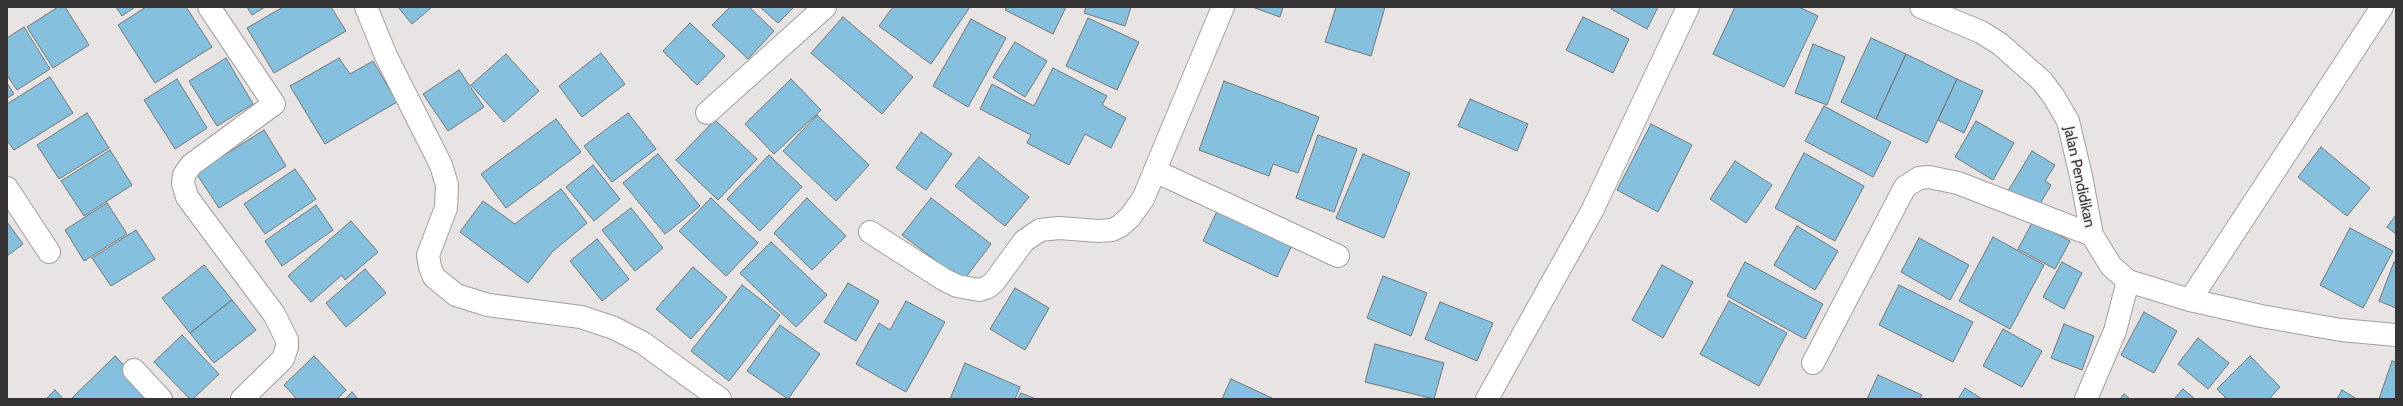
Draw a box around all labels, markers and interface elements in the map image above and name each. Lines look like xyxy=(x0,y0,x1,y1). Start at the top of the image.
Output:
street label: Jalan Pendidikan xyxy=(2059,125,2099,229)

